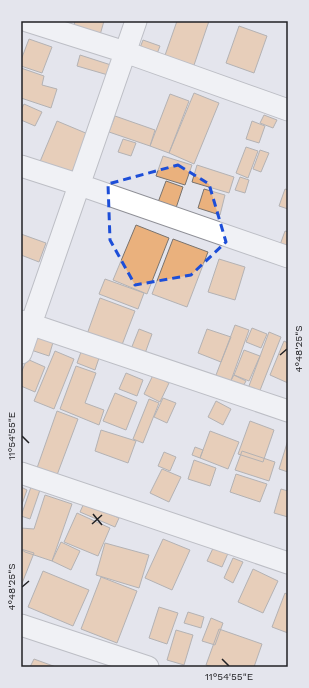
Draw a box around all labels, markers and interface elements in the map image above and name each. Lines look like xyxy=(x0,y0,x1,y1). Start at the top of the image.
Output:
text: 4°48'25"S xyxy=(293,325,304,373)
text: 11°54'55"E xyxy=(6,412,17,460)
text: 4°48'25"S xyxy=(6,563,17,611)
text: 11°54'55"E xyxy=(205,671,253,682)

